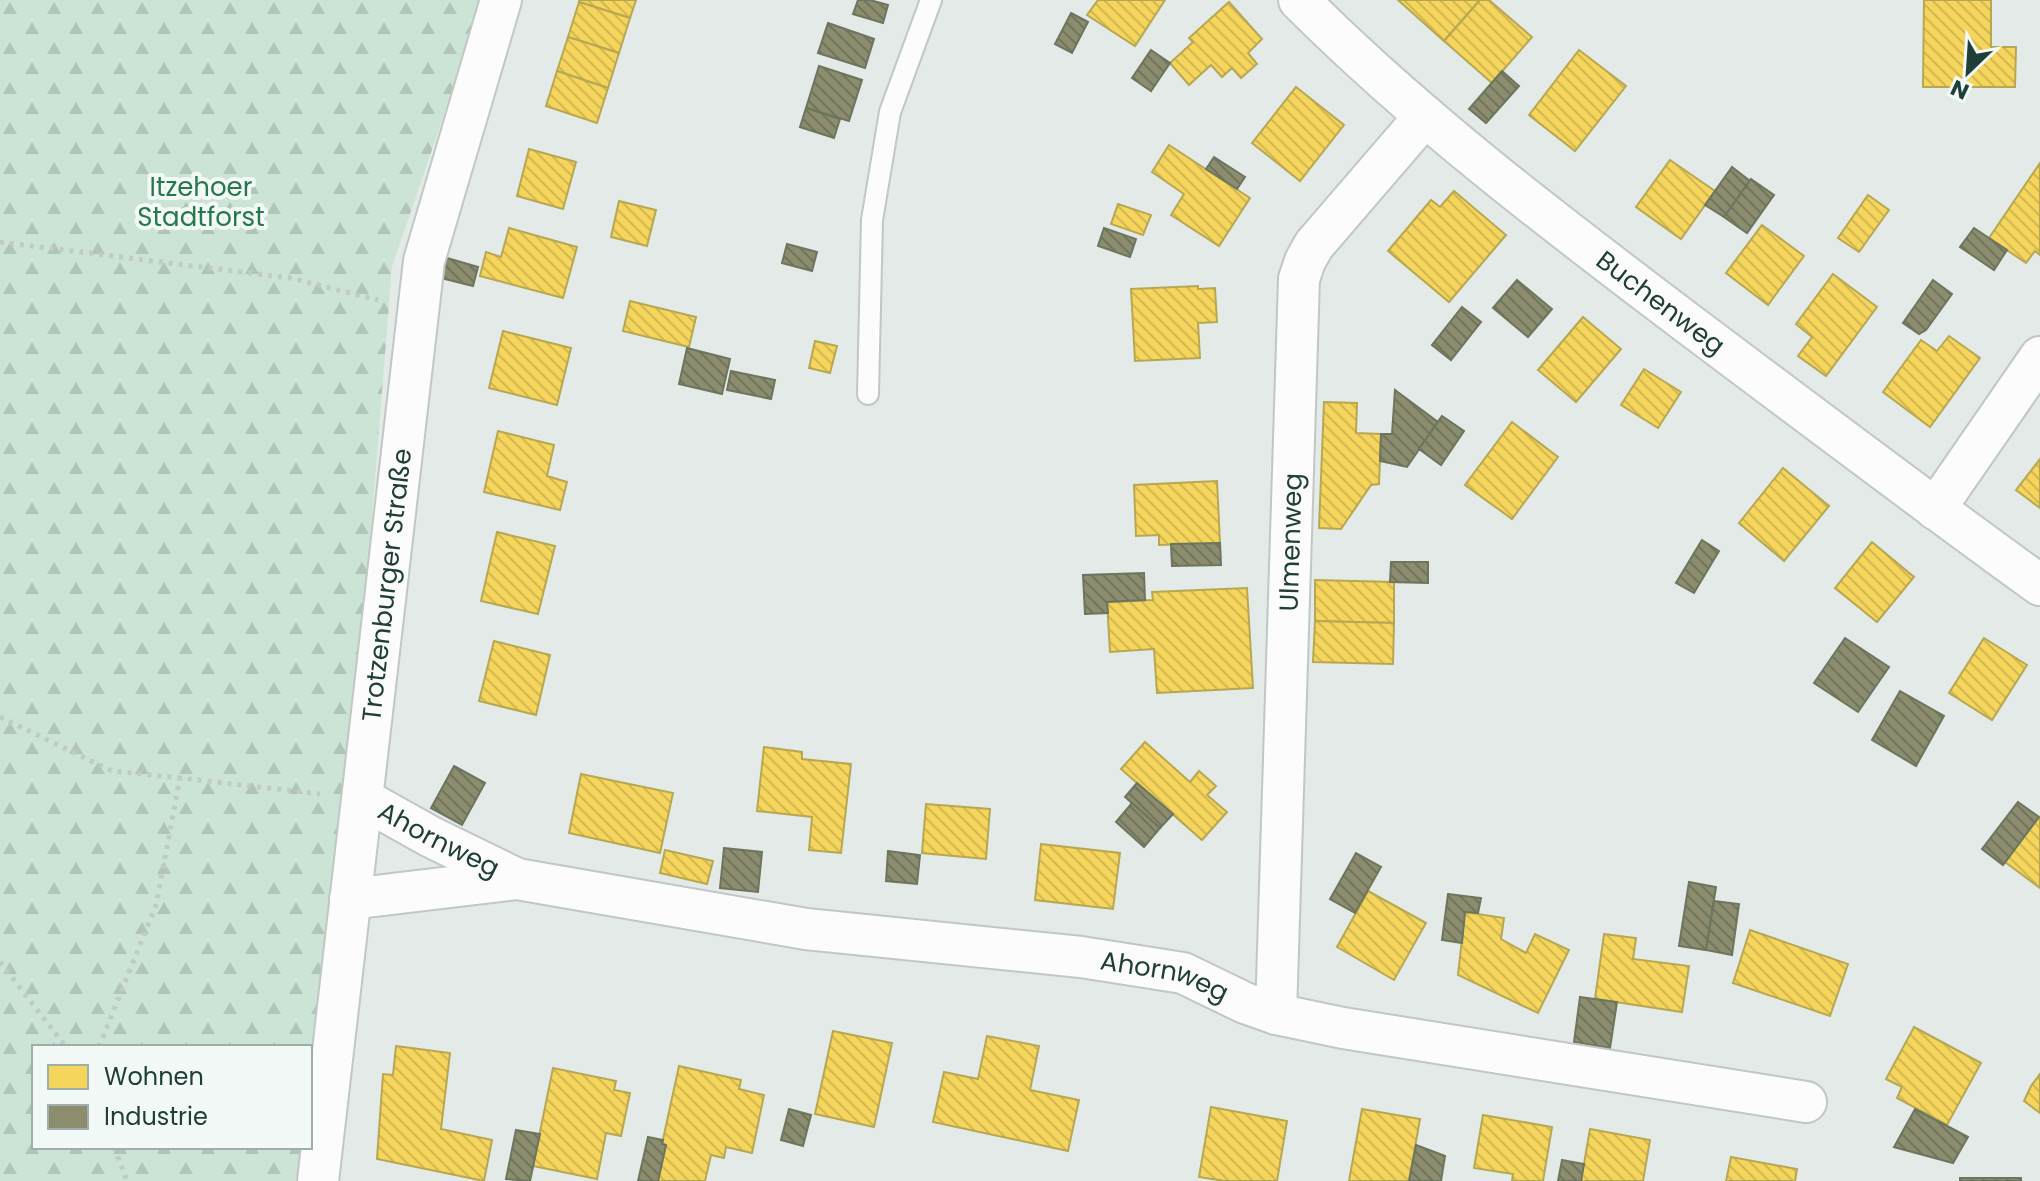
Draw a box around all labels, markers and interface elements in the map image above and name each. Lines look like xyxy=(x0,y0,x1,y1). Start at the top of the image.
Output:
north arrow xyxy=(1928,32,2008,112)
text: N xyxy=(1946,72,1974,107)
park label: Itzehoer Stadtforst xyxy=(137,169,265,235)
street label: Buchenweg xyxy=(1589,242,1732,363)
street label: Trotzenburger Straße xyxy=(353,446,420,723)
street label: Ulmenweg xyxy=(1271,472,1311,612)
street label: Ahornweg xyxy=(372,793,506,886)
street label: Ahornweg xyxy=(1098,942,1235,1011)
legend xyxy=(32,1045,312,1149)
text: Wohnen xyxy=(104,1060,204,1093)
text: Industrie xyxy=(104,1100,208,1133)

